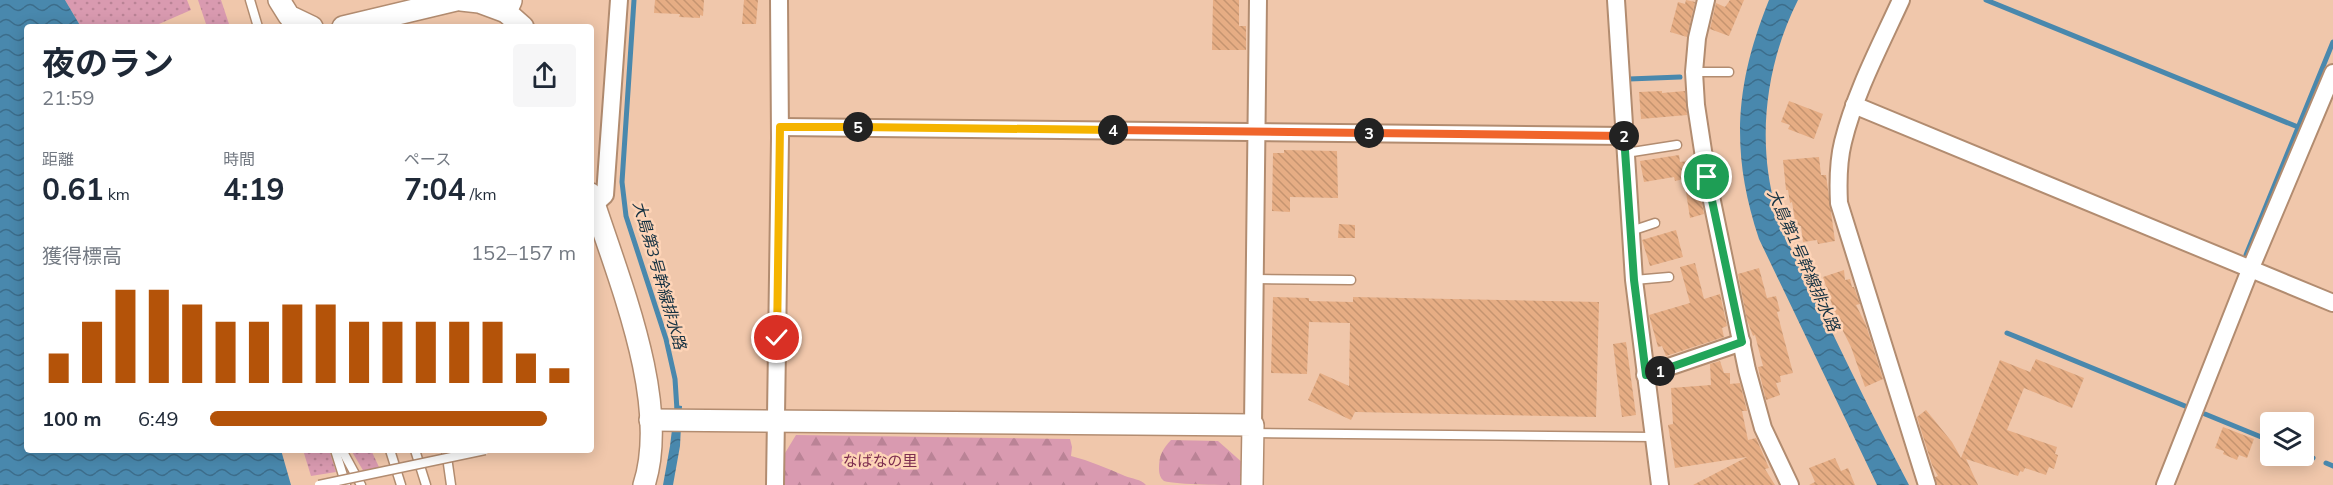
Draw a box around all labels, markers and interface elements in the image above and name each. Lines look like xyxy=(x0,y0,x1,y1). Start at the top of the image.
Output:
text: 夜のラン xyxy=(42,42,174,83)
button: share xyxy=(513,44,576,107)
text: 21:59 xyxy=(42,85,95,110)
pin: 5 xyxy=(843,112,873,142)
pin: 4 xyxy=(1098,115,1128,145)
text: 5 xyxy=(853,117,863,137)
pin: 3 xyxy=(1354,118,1384,148)
text: 4 xyxy=(1108,120,1118,140)
pin: 2 xyxy=(1609,121,1639,151)
text: 3 xyxy=(1364,123,1374,143)
text: 2 xyxy=(1619,126,1629,146)
text: 距離 xyxy=(42,149,74,169)
text: 時間 xyxy=(223,149,255,169)
text: ペース xyxy=(404,149,451,169)
pin xyxy=(1681,151,1732,202)
icon: arrive xyxy=(1690,160,1723,193)
text: 0.61 xyxy=(42,170,103,208)
text: 4:19 xyxy=(223,170,284,208)
text: 7:04 xyxy=(404,170,465,208)
text: km xyxy=(103,184,130,204)
text: /km xyxy=(465,184,496,204)
water label: 大島第1号幹線排水路 xyxy=(1764,186,1845,336)
water label: 大島第3号幹線排水路 xyxy=(629,198,691,353)
text: 152–157 m xyxy=(471,240,576,265)
text: 獲得標高 xyxy=(42,243,122,268)
pin xyxy=(751,312,802,363)
icon: check xyxy=(760,321,793,354)
pin: 1 xyxy=(1645,356,1675,386)
text: 1 xyxy=(1655,361,1665,381)
text: 100 m xyxy=(42,406,101,431)
text: 6:49 xyxy=(138,406,179,431)
map controls xyxy=(2260,412,2314,466)
button: layers xyxy=(2260,412,2314,466)
park label: なばなの里 xyxy=(842,451,918,470)

